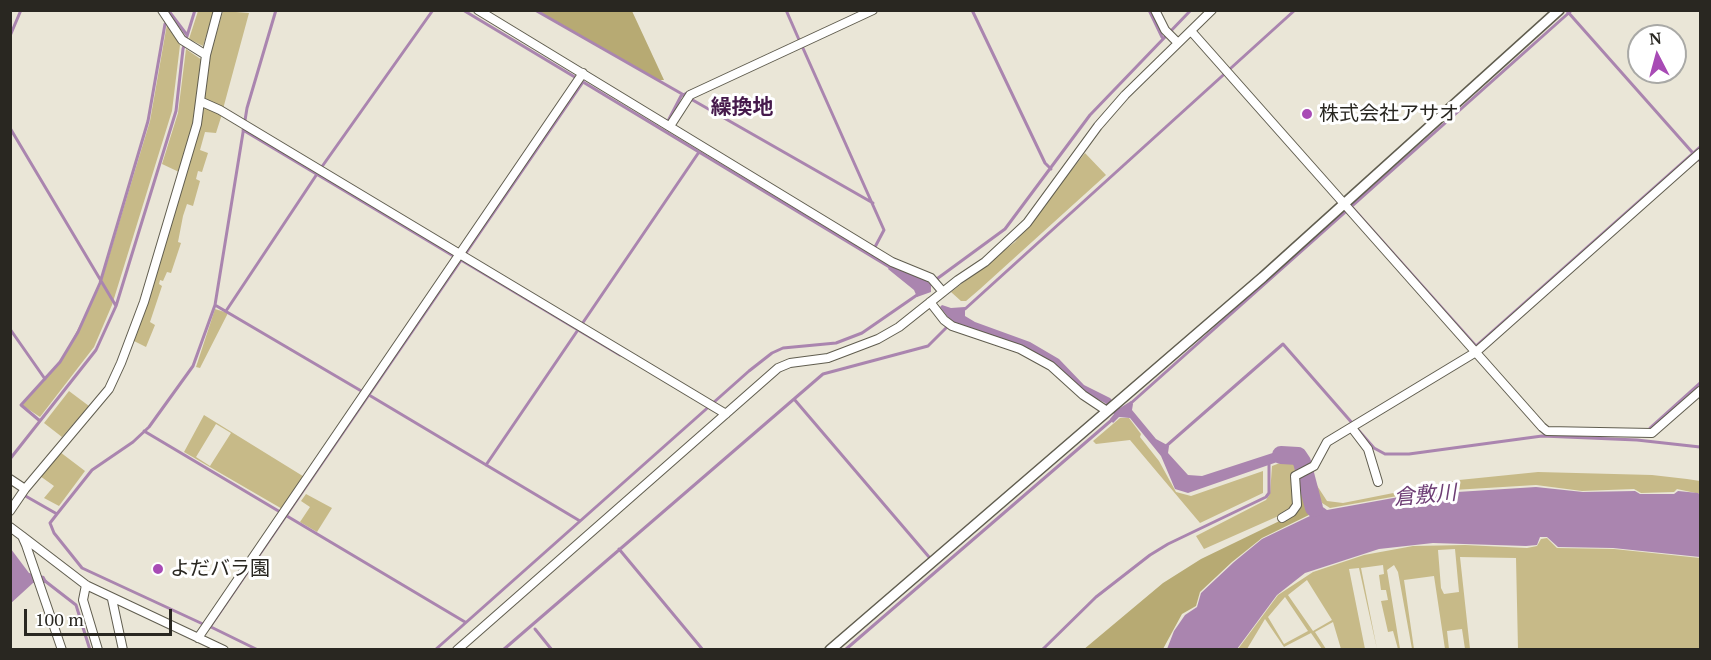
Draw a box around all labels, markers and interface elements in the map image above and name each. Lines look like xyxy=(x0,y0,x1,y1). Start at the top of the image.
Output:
north arrow xyxy=(1627,24,1687,84)
text: N xyxy=(1648,27,1663,50)
district label: 繰換地 xyxy=(711,95,773,121)
place label: 株式会社アサオ xyxy=(1319,102,1459,126)
marker: 株式会社アサオ xyxy=(1300,107,1314,121)
water label: 倉敷川 xyxy=(1393,481,1457,511)
place label: よだバラ園 xyxy=(170,557,270,581)
marker: よだバラ園 xyxy=(151,562,165,576)
scale bar xyxy=(27,597,176,635)
text: 100 m xyxy=(35,607,84,631)

